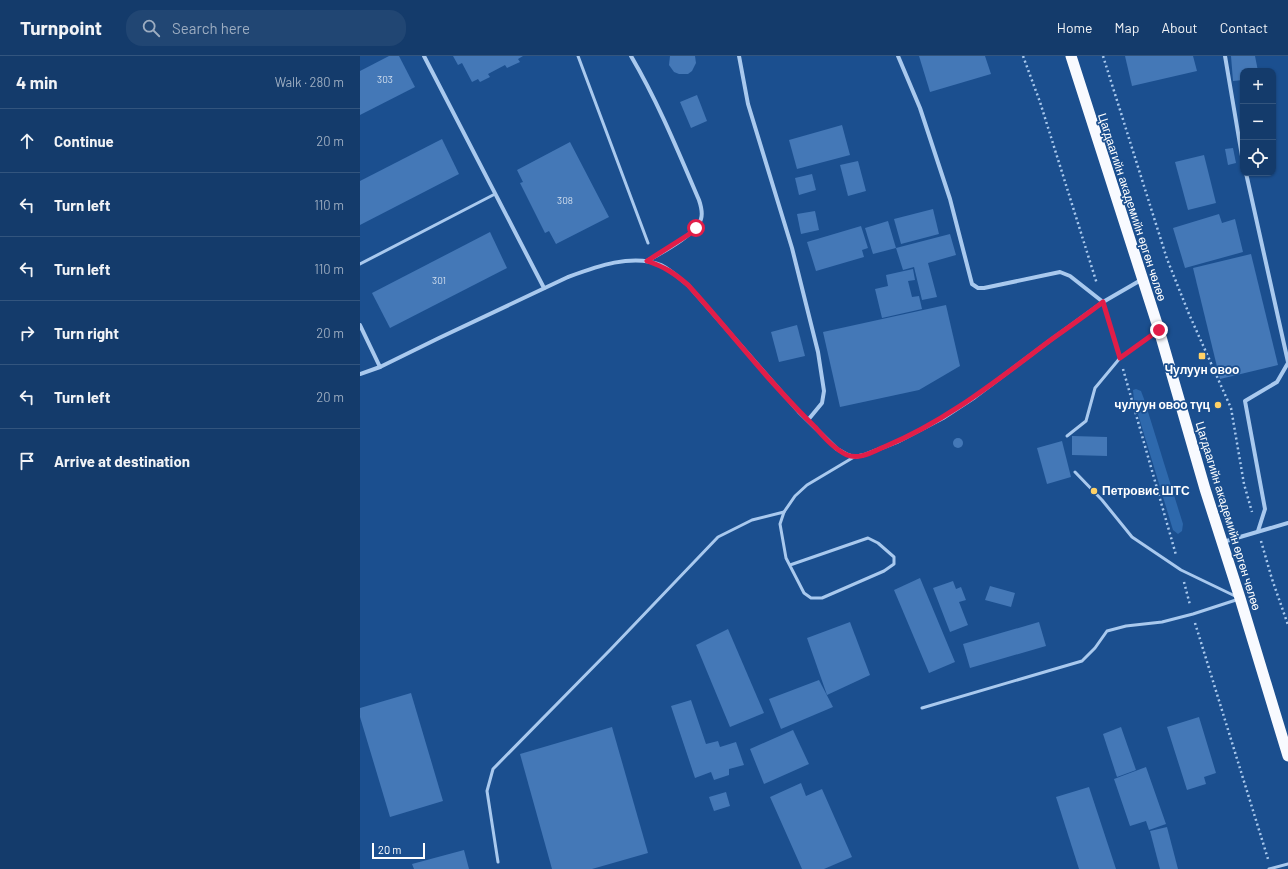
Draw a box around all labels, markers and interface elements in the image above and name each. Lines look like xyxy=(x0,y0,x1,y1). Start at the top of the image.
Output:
search box xyxy=(126,10,406,46)
text: Turnpoint xyxy=(20,16,102,39)
icon: search xyxy=(140,17,162,39)
text: Search here xyxy=(172,19,250,37)
text: Home xyxy=(1057,19,1093,36)
text: Map xyxy=(1115,19,1139,36)
text: About xyxy=(1161,19,1198,36)
text: Contact xyxy=(1220,19,1268,36)
map controls xyxy=(1240,68,1276,176)
button: + xyxy=(1240,68,1276,104)
text: 4 min xyxy=(16,72,58,92)
house number: 303 xyxy=(377,73,393,85)
text: Walk · 280 m xyxy=(275,74,344,90)
button: − xyxy=(1240,104,1276,140)
street label: Цагдаагийн академийн өргөн чөлөө xyxy=(1095,111,1170,303)
icon: ahead xyxy=(16,130,38,152)
text: Continue xyxy=(54,132,114,150)
text: 20 m xyxy=(316,133,344,149)
button: locate xyxy=(1240,140,1276,176)
icon: left xyxy=(16,194,38,216)
house number: 308 xyxy=(557,194,573,206)
text: Turn left xyxy=(54,196,110,214)
text: 110 m xyxy=(314,197,344,213)
route start xyxy=(687,219,705,237)
icon: left xyxy=(16,258,38,280)
text: Turn left xyxy=(54,260,110,278)
text: 110 m xyxy=(314,261,344,277)
house number: 301 xyxy=(432,274,446,286)
route end xyxy=(1150,321,1168,339)
icon: right xyxy=(16,322,38,344)
text: Turn right xyxy=(54,324,119,342)
text: 20 m xyxy=(316,325,344,341)
marker: Чулуун овоо xyxy=(1197,351,1207,361)
place label: Чулуун овоо xyxy=(1165,362,1239,377)
icon: left xyxy=(16,386,38,408)
text: Turn left xyxy=(54,388,110,406)
text: 20 m xyxy=(316,389,344,405)
place label: чулуун овоо түц xyxy=(1115,397,1211,412)
marker: чулуун овоо түц xyxy=(1213,400,1223,410)
street label: Цагдаагийн академийн өргөн чөлөө xyxy=(1193,420,1265,612)
icon: arrive xyxy=(16,450,38,472)
text: Arrive at destination xyxy=(54,452,190,470)
place label: Петровис ШТС xyxy=(1102,483,1190,498)
marker: Петровис ШТС xyxy=(1089,486,1099,496)
scale bar xyxy=(372,841,425,860)
text: 20 m xyxy=(378,843,401,856)

